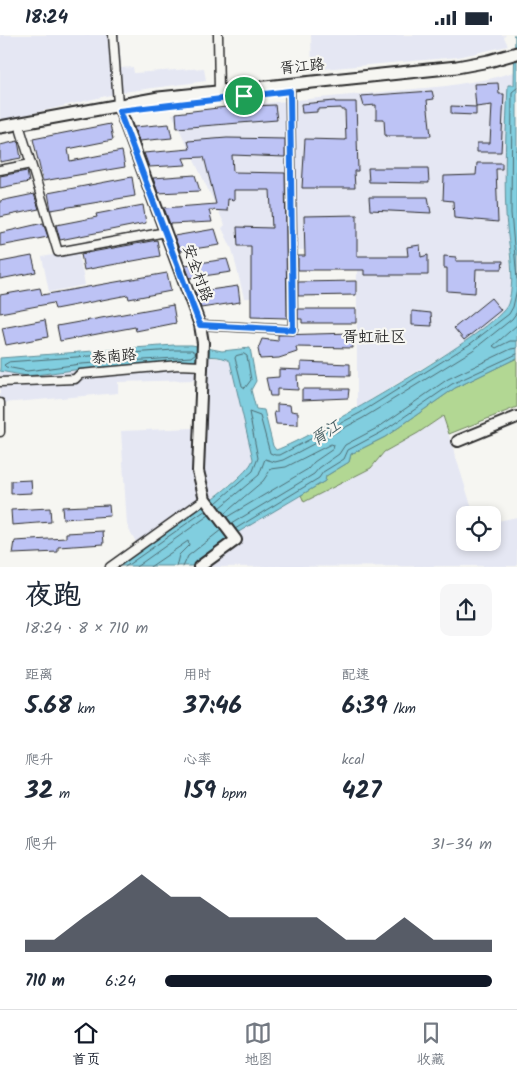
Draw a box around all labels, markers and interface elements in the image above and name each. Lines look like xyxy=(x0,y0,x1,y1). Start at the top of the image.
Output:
text: 18:24 xyxy=(25,3,68,33)
street label: 胥江路 xyxy=(278,53,326,81)
pin xyxy=(223,75,265,117)
icon: arrive xyxy=(230,82,258,110)
street label: 安全村路 xyxy=(175,241,219,305)
district label: 胥虹社区 xyxy=(342,325,406,350)
street label: 泰南路 xyxy=(91,343,137,371)
water label: 胥江 xyxy=(306,413,347,452)
map controls xyxy=(456,506,501,551)
button: locate xyxy=(456,506,501,551)
text: 夜跑 xyxy=(25,574,81,619)
button: share xyxy=(440,584,492,636)
text: 18:24 · 8 × 710 m xyxy=(25,616,148,641)
text: 距离 xyxy=(25,664,53,686)
text: 用时 xyxy=(183,664,211,686)
text: 配速 xyxy=(342,664,370,686)
text: 5.68 xyxy=(25,686,72,726)
text: 37:46 xyxy=(183,686,242,726)
text: 6:39 xyxy=(342,686,388,726)
text: km xyxy=(72,698,95,720)
text: /km xyxy=(388,698,416,720)
text: 爬升 xyxy=(25,749,53,771)
text: 心率 xyxy=(183,749,211,771)
text: kcal xyxy=(342,749,364,771)
text: 32 xyxy=(25,771,53,811)
text: 159 xyxy=(183,771,216,811)
text: 427 xyxy=(342,771,382,811)
text: m xyxy=(53,783,70,805)
text: bpm xyxy=(216,783,247,805)
text: 爬升 xyxy=(25,832,57,857)
text: 31–34 m xyxy=(431,832,492,857)
text: 710 m xyxy=(25,969,65,994)
text: 6:24 xyxy=(105,969,136,994)
tab: 首页 xyxy=(72,1019,100,1071)
tab: 地图 xyxy=(244,1019,272,1071)
tab: 收藏 xyxy=(417,1019,445,1071)

